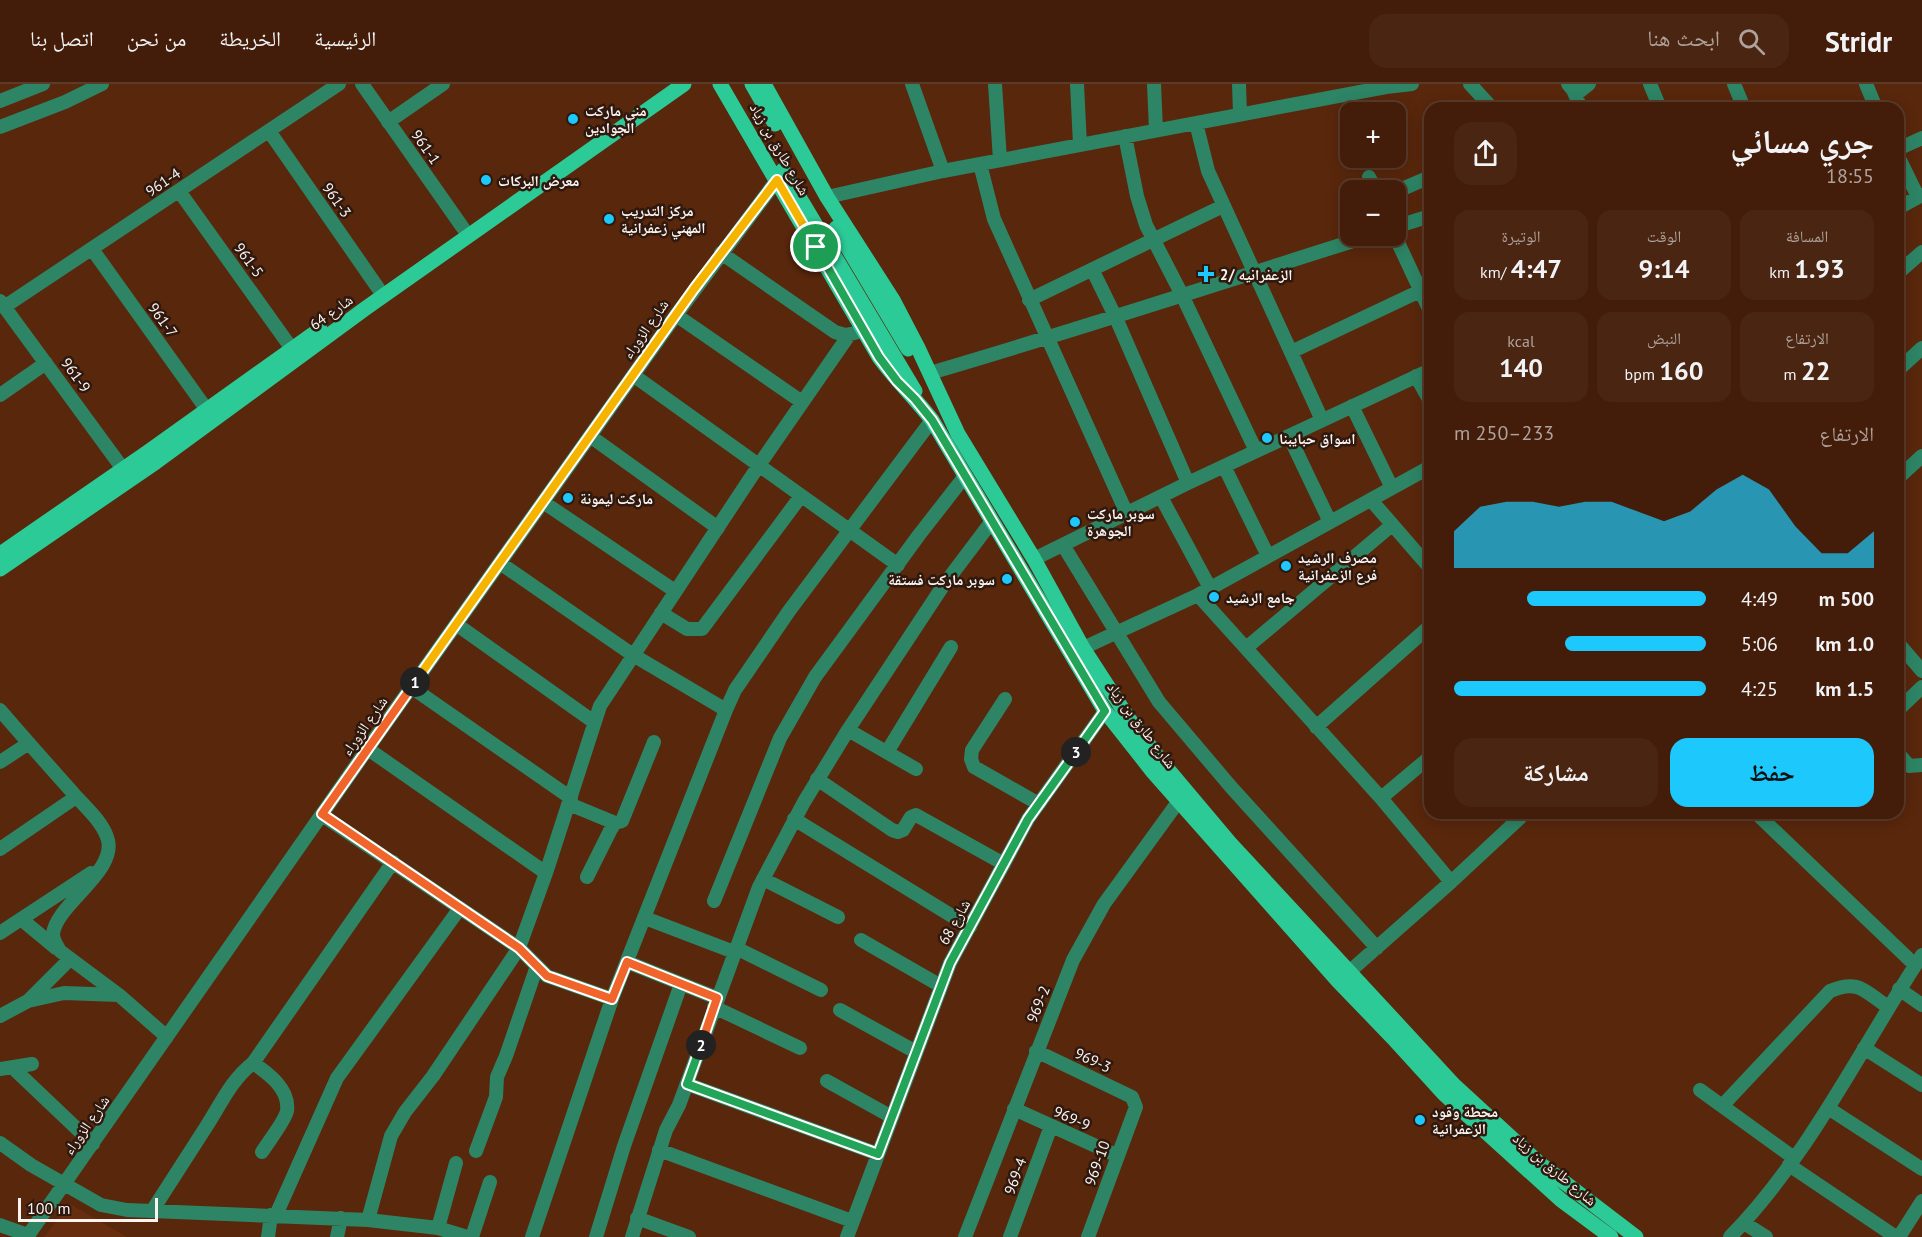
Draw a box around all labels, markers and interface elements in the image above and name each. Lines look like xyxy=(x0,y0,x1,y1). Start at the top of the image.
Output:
search box xyxy=(1369,14,1789,68)
text: Stridr xyxy=(1825,23,1892,60)
text: ابحث هنا xyxy=(1647,24,1720,52)
text: اتصل بنا xyxy=(30,25,94,52)
text: من نحن xyxy=(127,25,186,52)
text: الخريطة xyxy=(219,25,281,52)
text: الرئيسية xyxy=(314,25,376,52)
icon: search xyxy=(1735,25,1768,58)
street label: شارع طارق بن زياد xyxy=(745,99,814,199)
place label: مني ماركت الجوادين xyxy=(585,101,647,137)
map controls xyxy=(1340,102,1406,246)
button: + xyxy=(1340,102,1406,168)
marker: مني ماركت الجوادين xyxy=(566,112,580,126)
text: جري مسائي xyxy=(1730,119,1874,162)
button: share xyxy=(1454,122,1517,185)
street label: 961-1 xyxy=(407,126,445,168)
street label: 961-4 xyxy=(142,163,184,201)
text: 18:55 xyxy=(1826,163,1874,189)
place label: معرض البركات xyxy=(498,171,579,190)
marker: معرض البركات xyxy=(479,173,493,187)
street label: 961-3 xyxy=(318,179,356,221)
button: − xyxy=(1340,180,1406,246)
place label: مركز التدريب المهني زعفرانية xyxy=(621,201,705,239)
marker: مركز التدريب المهني زعفرانية xyxy=(602,212,616,226)
pin xyxy=(790,221,841,272)
text: الوتيرة xyxy=(1502,226,1540,246)
text: الوقت xyxy=(1647,226,1681,246)
text: المسافة xyxy=(1786,226,1828,246)
icon: arrive xyxy=(799,230,832,263)
street label: 961-5 xyxy=(230,239,268,281)
text: 4:47 xyxy=(1511,252,1562,285)
text: 9:14 xyxy=(1638,252,1690,285)
text: 1.93 xyxy=(1794,252,1845,285)
text: /km xyxy=(1480,262,1511,282)
text: km xyxy=(1769,262,1794,282)
marker: الزعفرانيه /2 xyxy=(1197,265,1215,283)
place label: الزعفرانيه /2 xyxy=(1220,265,1293,284)
street label: شارع 64 xyxy=(306,290,357,335)
street label: شارع الزوراء xyxy=(618,295,673,363)
street label: 961-7 xyxy=(144,299,182,341)
text: النبض xyxy=(1647,328,1681,348)
text: الارتفاع xyxy=(1785,328,1829,348)
text: kcal xyxy=(1507,331,1535,351)
text: 140 xyxy=(1499,351,1543,384)
street label: 961-9 xyxy=(57,354,95,396)
text: 160 xyxy=(1659,354,1703,387)
text: 22 xyxy=(1801,354,1830,387)
text: bpm xyxy=(1625,364,1659,384)
text: m xyxy=(1784,364,1801,384)
text: 233–250 m xyxy=(1454,420,1554,446)
text: الارتفاع xyxy=(1819,421,1874,447)
place label: اسواق حبايبنا xyxy=(1279,429,1356,448)
marker: اسواق حبايبنا xyxy=(1260,431,1274,445)
place label: ماركت ليمونة xyxy=(580,489,653,508)
marker: ماركت ليمونة xyxy=(561,491,575,505)
place label: سوبر ماركت الجوهرة xyxy=(1087,504,1155,540)
marker: سوبر ماركت الجوهرة xyxy=(1068,515,1082,529)
place label: مصرف الرشيد فرع الزعفرانية xyxy=(1298,548,1377,585)
marker: مصرف الرشيد فرع الزعفرانية xyxy=(1279,559,1293,573)
place label: سوبر ماركت فستقة xyxy=(888,570,995,589)
marker: سوبر ماركت فستقة xyxy=(1000,572,1014,586)
text: 4:49 xyxy=(1741,586,1778,612)
text: 500 m xyxy=(1819,586,1874,612)
place label: جامع الرشيد xyxy=(1226,588,1295,608)
marker: جامع الرشيد xyxy=(1207,590,1221,604)
text: 5:06 xyxy=(1741,631,1778,657)
text: 1.0 km xyxy=(1815,631,1874,657)
pin: 1 xyxy=(400,667,430,697)
text: 1 xyxy=(410,672,420,692)
text: 4:25 xyxy=(1741,676,1778,702)
text: 1.5 km xyxy=(1815,676,1874,702)
street label: شارع طارق بن زياد xyxy=(1102,678,1181,773)
street label: شارع الزوراء xyxy=(337,692,392,760)
pin: 3 xyxy=(1061,737,1091,767)
button: مشاركة xyxy=(1454,738,1658,807)
button: حفظ xyxy=(1670,738,1874,807)
text: 3 xyxy=(1071,742,1081,762)
street label: شارع 68 xyxy=(934,896,975,948)
street label: 969-2 xyxy=(1022,983,1054,1025)
pin: 2 xyxy=(686,1030,716,1060)
text: 2 xyxy=(696,1035,706,1055)
street label: 969-3 xyxy=(1072,1043,1114,1077)
street label: شارع الزوراء xyxy=(59,1091,114,1159)
street label: 969-9 xyxy=(1051,1102,1093,1134)
place label: محطة وقود الزعفرانية xyxy=(1432,1102,1498,1138)
marker: محطة وقود الزعفرانية xyxy=(1413,1113,1427,1127)
street label: شارع طارق بن زياد xyxy=(1509,1128,1601,1210)
street label: 969-10 xyxy=(1080,1138,1114,1188)
street label: 969-4 xyxy=(1000,1155,1030,1197)
scale bar xyxy=(18,1195,158,1222)
text: 100 m xyxy=(27,1198,70,1218)

